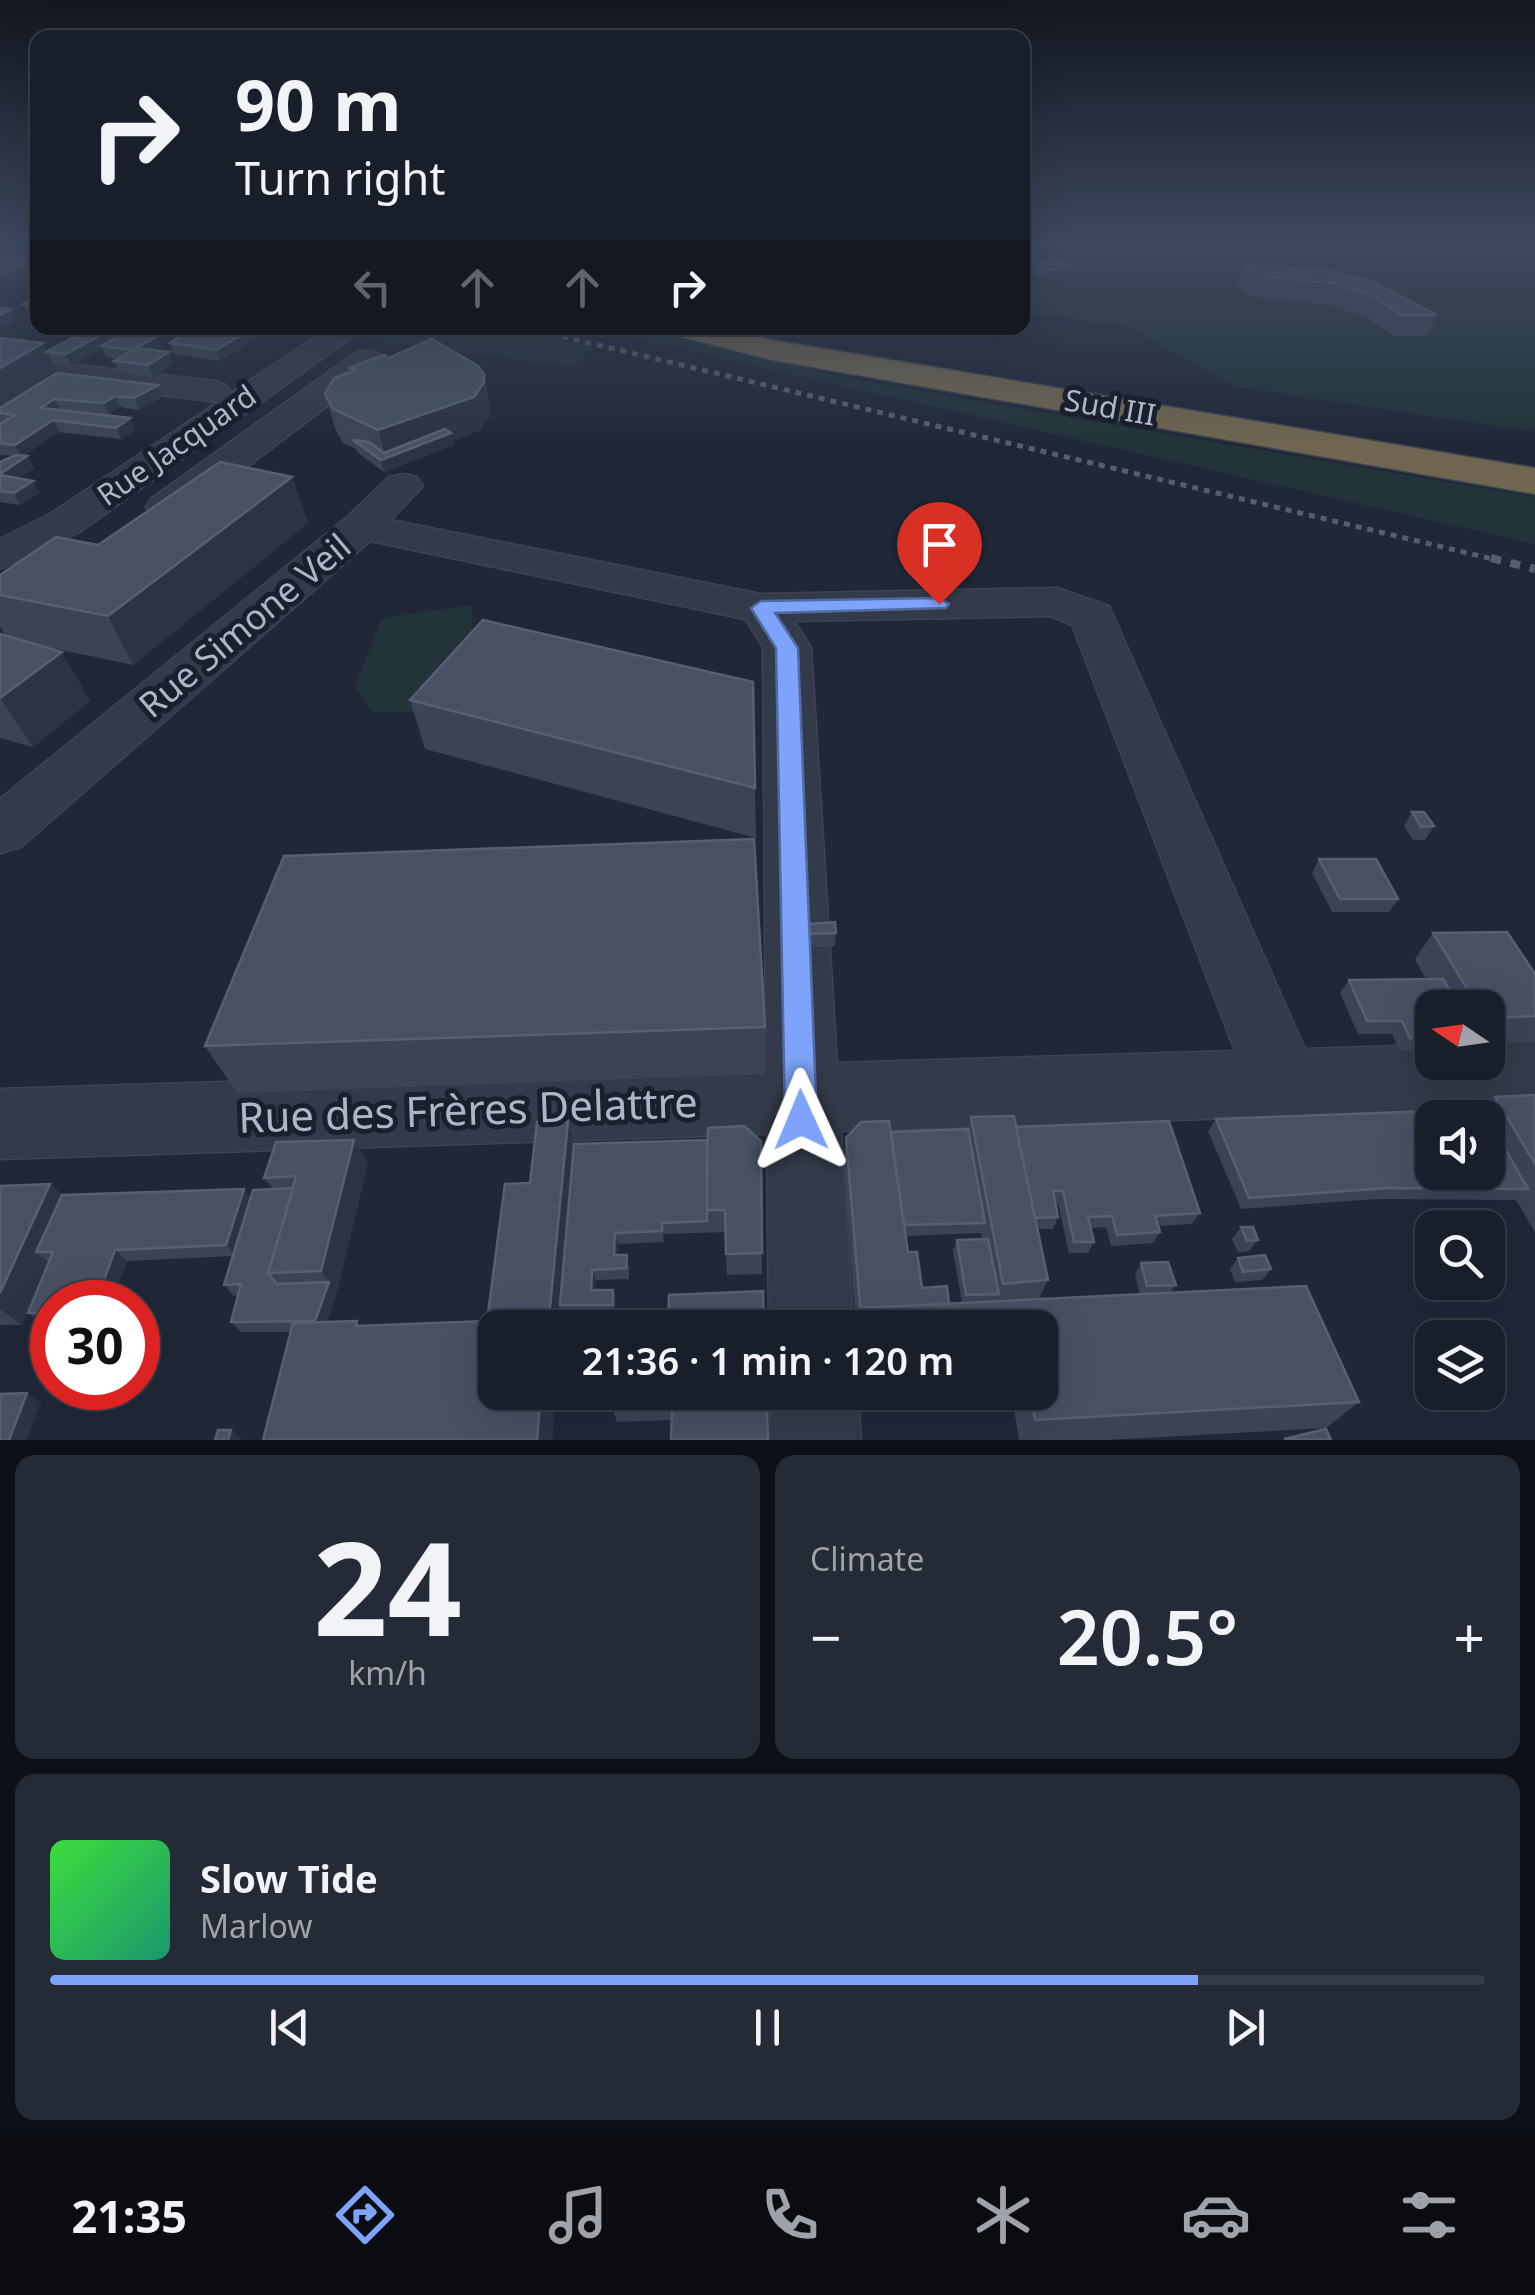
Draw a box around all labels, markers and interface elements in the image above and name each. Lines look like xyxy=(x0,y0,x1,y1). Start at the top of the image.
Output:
text: 90 m xyxy=(235,56,402,152)
icon: right xyxy=(70,70,200,200)
text: Turn right xyxy=(235,147,446,208)
icon: left xyxy=(345,260,400,315)
icon: ahead xyxy=(450,260,505,315)
icon: ahead xyxy=(555,260,610,315)
icon: right xyxy=(660,260,715,315)
street label: Rue Jacquard xyxy=(88,375,264,515)
street label: Sud III xyxy=(1062,378,1159,435)
pin xyxy=(897,502,982,605)
icon: arrive xyxy=(912,517,967,572)
street label: Rue Simone Veil xyxy=(128,522,360,727)
north arrow xyxy=(1415,990,1505,1080)
map controls xyxy=(1415,990,1505,1410)
position arrow xyxy=(749,1068,853,1172)
street label: Rue des Frères Delattre xyxy=(237,1072,699,1145)
button: sound xyxy=(1415,1100,1505,1190)
button: search xyxy=(1415,1210,1505,1300)
speed limit sign: 30 xyxy=(30,1280,160,1410)
button: layers xyxy=(1415,1320,1505,1410)
text: 21:36 · 1 min · 120 m xyxy=(582,1334,954,1386)
text: 24 xyxy=(313,1497,462,1674)
text: Climate xyxy=(810,1537,924,1580)
text: 20.5° xyxy=(1057,1585,1238,1687)
text: − xyxy=(810,1599,841,1674)
text: + xyxy=(1454,1599,1485,1674)
text: km/h xyxy=(348,1651,427,1694)
text: Slow Tide xyxy=(200,1852,378,1904)
text: Marlow xyxy=(200,1904,312,1947)
icon: previous xyxy=(262,2000,317,2055)
icon: pause xyxy=(740,2000,795,2055)
icon: next xyxy=(1218,2000,1273,2055)
icon: directions xyxy=(330,2180,400,2250)
icon: music xyxy=(543,2180,613,2250)
icon: phone xyxy=(755,2180,825,2250)
icon: climate xyxy=(968,2180,1038,2250)
icon: car xyxy=(1181,2180,1251,2250)
icon: filters xyxy=(1394,2180,1464,2250)
text: 21:35 xyxy=(71,2185,187,2246)

